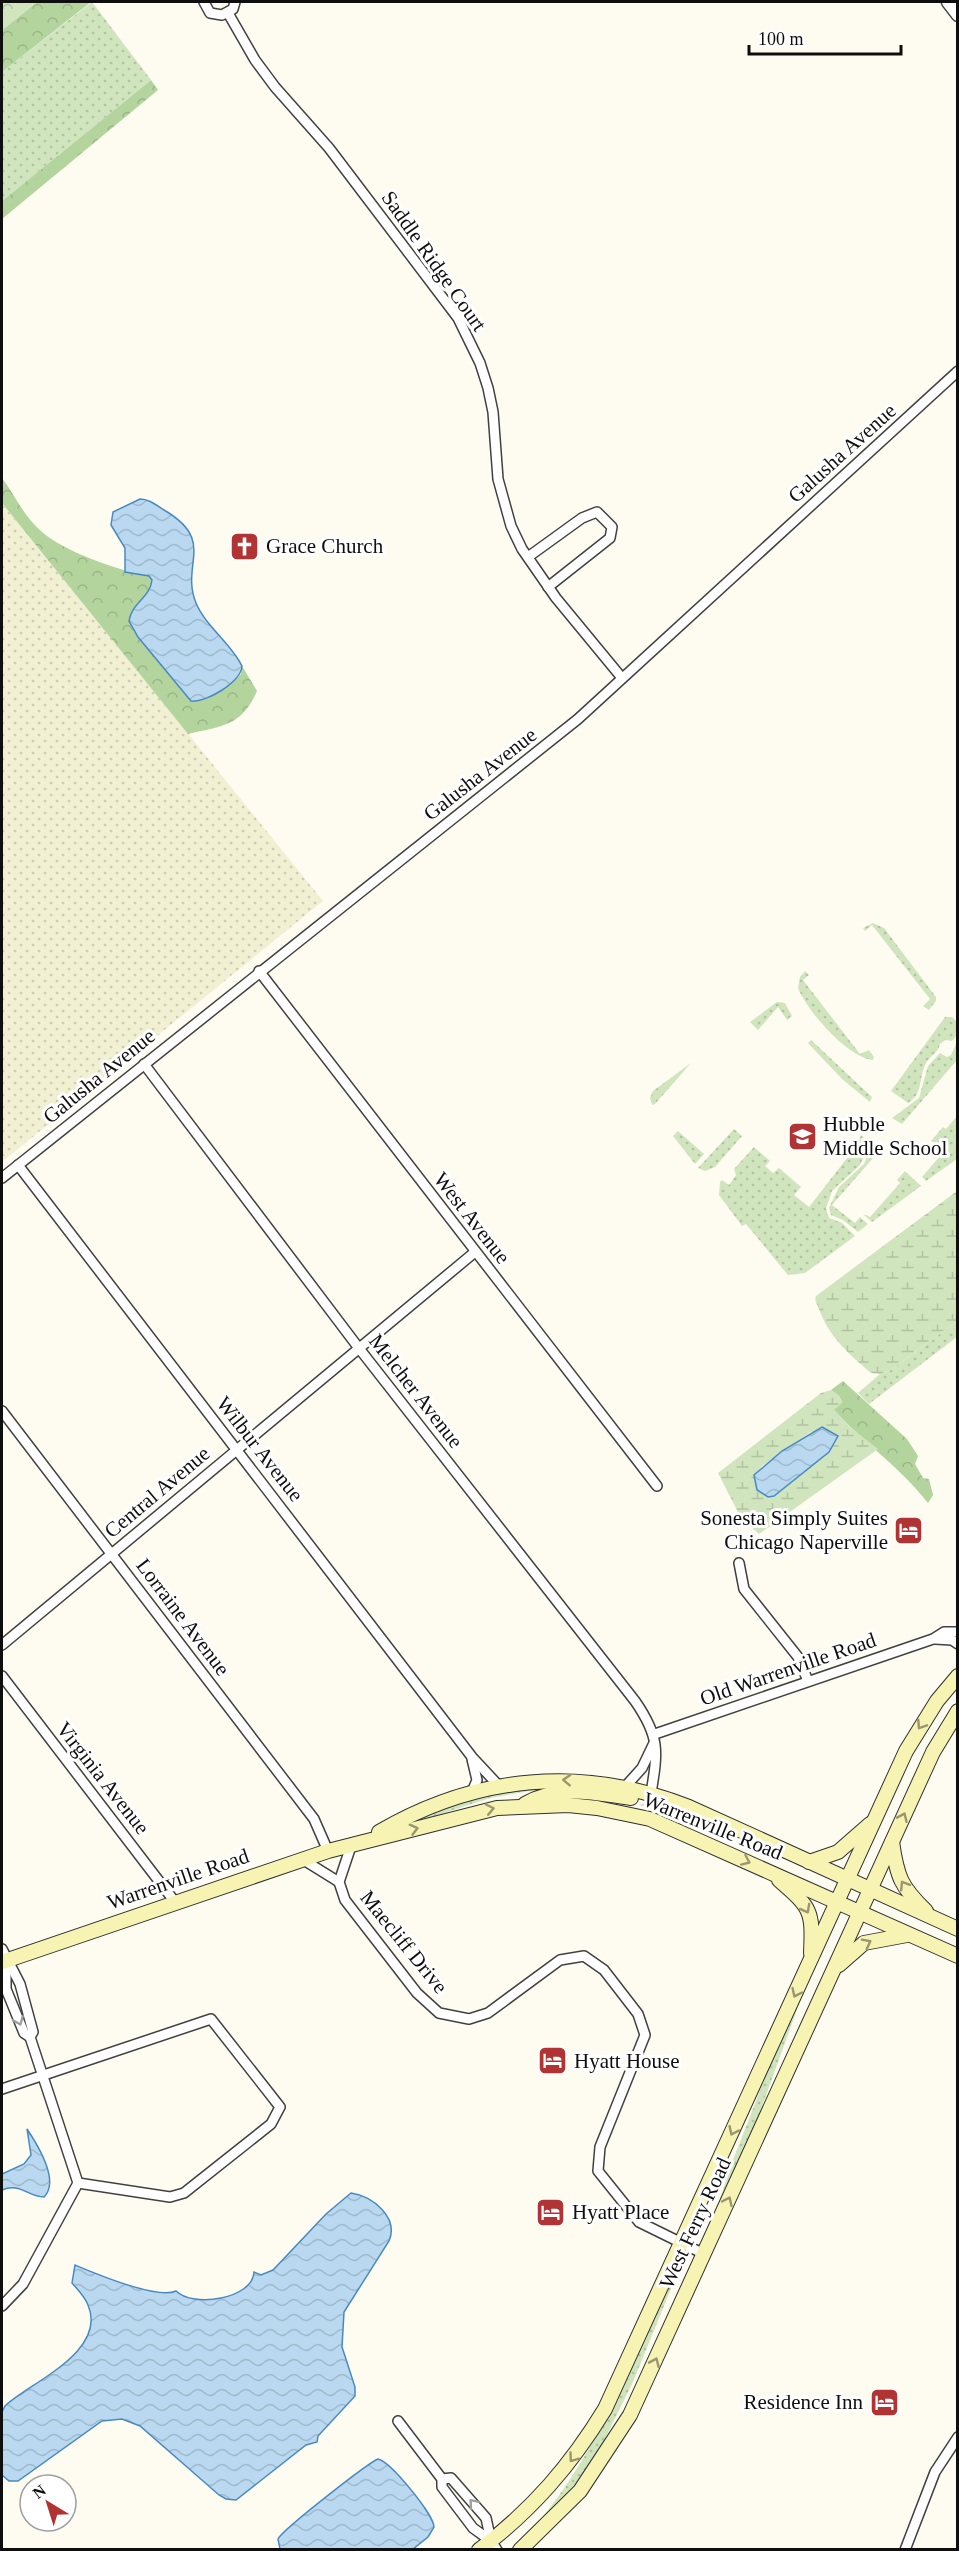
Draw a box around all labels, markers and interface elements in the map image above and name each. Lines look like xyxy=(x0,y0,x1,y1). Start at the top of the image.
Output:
scale bar xyxy=(749,18,900,56)
text: 100 m xyxy=(758,29,804,49)
street label: Saddle Ridge Court xyxy=(377,186,491,336)
street label: Galusha Avenue xyxy=(783,398,901,508)
church icon: Grace Church xyxy=(229,530,261,562)
place label: Grace Church xyxy=(266,534,384,558)
street label: Galusha Avenue xyxy=(419,722,541,826)
street label: Galusha Avenue xyxy=(38,1024,160,1128)
place label: Hubble Middle School xyxy=(823,1112,947,1160)
school or university icon: Hubble Middle School xyxy=(786,1120,818,1152)
street label: West Avenue xyxy=(429,1168,515,1268)
street label: Melcher Avenue xyxy=(364,1329,468,1453)
street label: Wilbur Avenue xyxy=(212,1392,308,1506)
street label: Central Avenue xyxy=(100,1441,214,1543)
place label: Sonesta Simply Suites Chicago Naperville xyxy=(700,1506,888,1554)
hotel icon: Sonesta Simply Suites Chicago Naperville xyxy=(893,1514,925,1546)
street label: Lorraine Avenue xyxy=(131,1554,235,1680)
street label: Old Warrenville Road xyxy=(697,1627,880,1710)
street label: Virginia Avenue xyxy=(52,1717,154,1839)
one-way arrow xyxy=(917,1719,928,1730)
one-way arrow xyxy=(562,1774,571,1787)
street label: Warrenville Road xyxy=(640,1787,787,1865)
one-way arrow xyxy=(485,1803,495,1816)
one-way arrow xyxy=(896,1813,908,1824)
one-way arrow xyxy=(408,1824,419,1836)
street label: Warrenville Road xyxy=(104,1843,252,1914)
one-way arrow xyxy=(739,1853,750,1865)
one-way arrow xyxy=(900,1881,911,1892)
street label: Maecliff Drive xyxy=(355,1886,453,1998)
one-way arrow xyxy=(799,1903,810,1913)
one-way arrow xyxy=(861,1939,872,1951)
one-way arrow xyxy=(792,1986,804,1997)
one-way arrow xyxy=(12,2015,24,2026)
hotel icon: Hyatt House xyxy=(537,2045,569,2077)
place label: Hyatt House xyxy=(574,2049,680,2073)
one-way arrow xyxy=(729,2125,741,2136)
street label: West Ferry Road xyxy=(654,2153,736,2292)
hotel icon: Hyatt Place xyxy=(535,2196,567,2228)
one-way arrow xyxy=(721,2197,733,2208)
place label: Hyatt Place xyxy=(572,2200,669,2224)
one-way arrow xyxy=(648,2358,660,2369)
hotel icon: Residence Inn xyxy=(868,2386,900,2418)
place label: Residence Inn xyxy=(743,2390,863,2414)
one-way arrow xyxy=(569,2452,580,2463)
north arrow xyxy=(18,2473,78,2533)
text: N xyxy=(29,2481,49,2502)
one-way arrow xyxy=(469,2499,480,2510)

